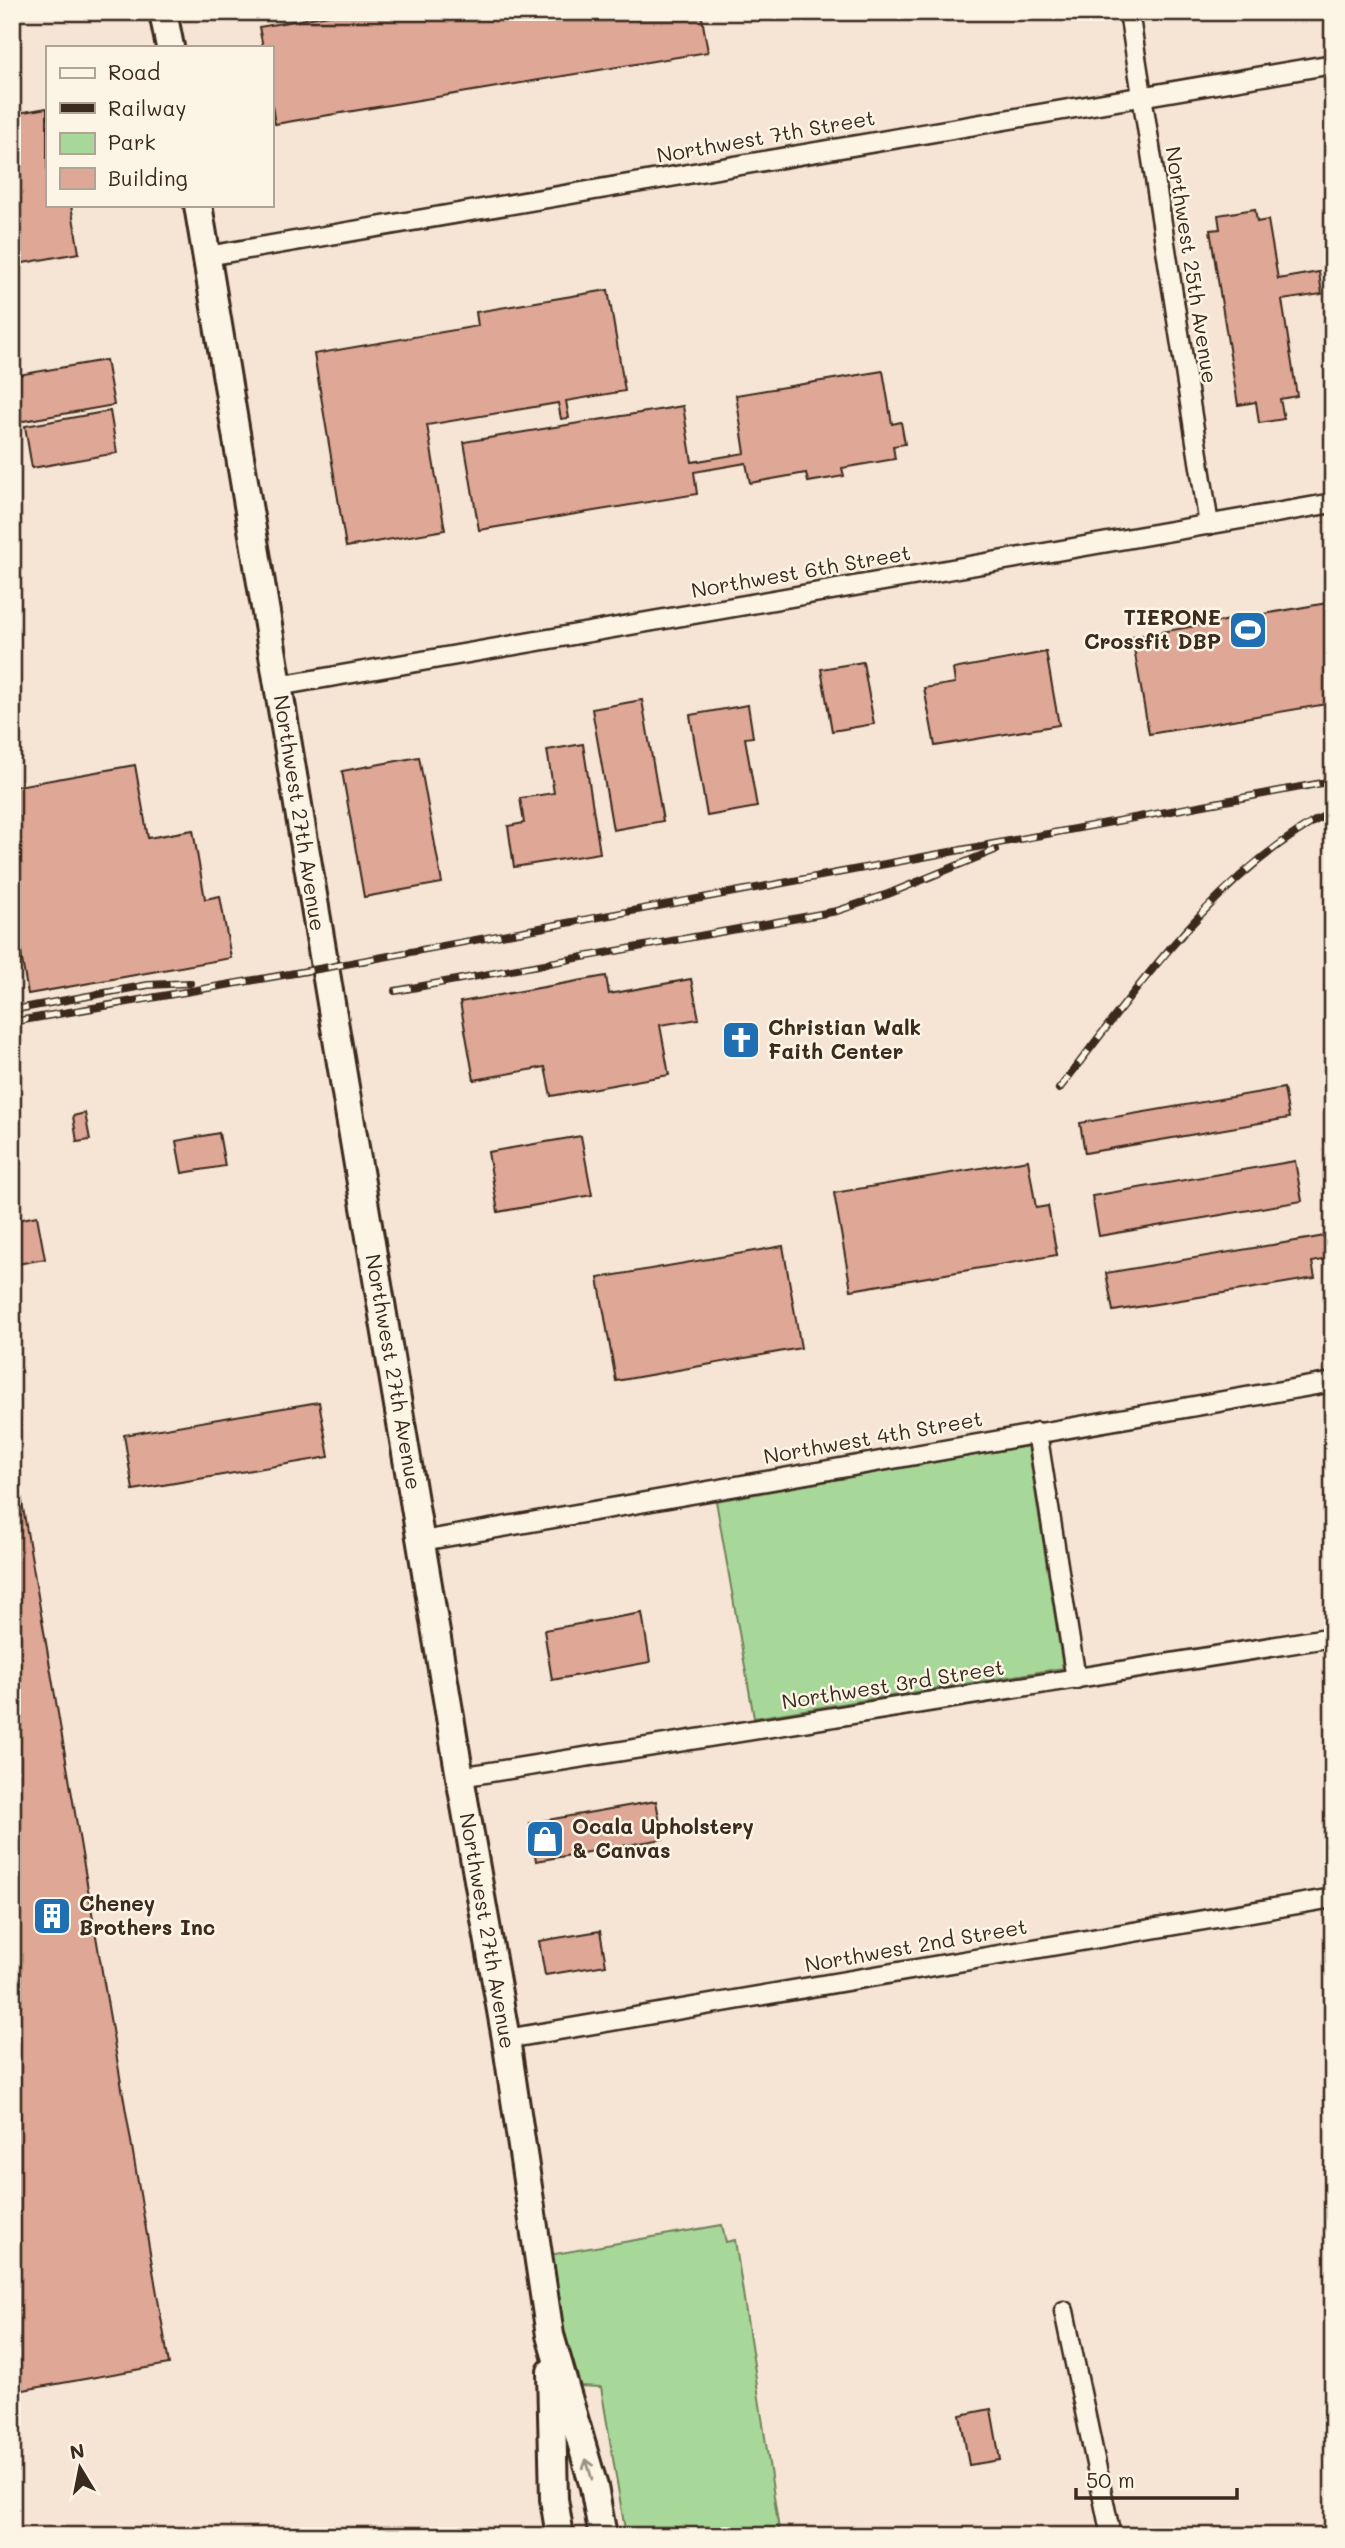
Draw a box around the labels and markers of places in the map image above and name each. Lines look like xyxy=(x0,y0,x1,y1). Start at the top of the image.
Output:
place label: TIERONE Crossfit DBP xyxy=(1084,603,1221,654)
sports icon: TIERONE Crossfit DBP xyxy=(1227,609,1269,651)
place label: Christian Walk Faith Center xyxy=(768,1013,921,1064)
church icon: Christian Walk Faith Center xyxy=(720,1019,762,1061)
place label: Ocala Upholstery & Canvas xyxy=(572,1812,754,1863)
shop icon: Ocala Upholstery & Canvas xyxy=(524,1818,566,1860)
place label: Cheney Brothers Inc xyxy=(79,1889,215,1940)
building icon: Cheney Brothers Inc xyxy=(31,1895,73,1937)

